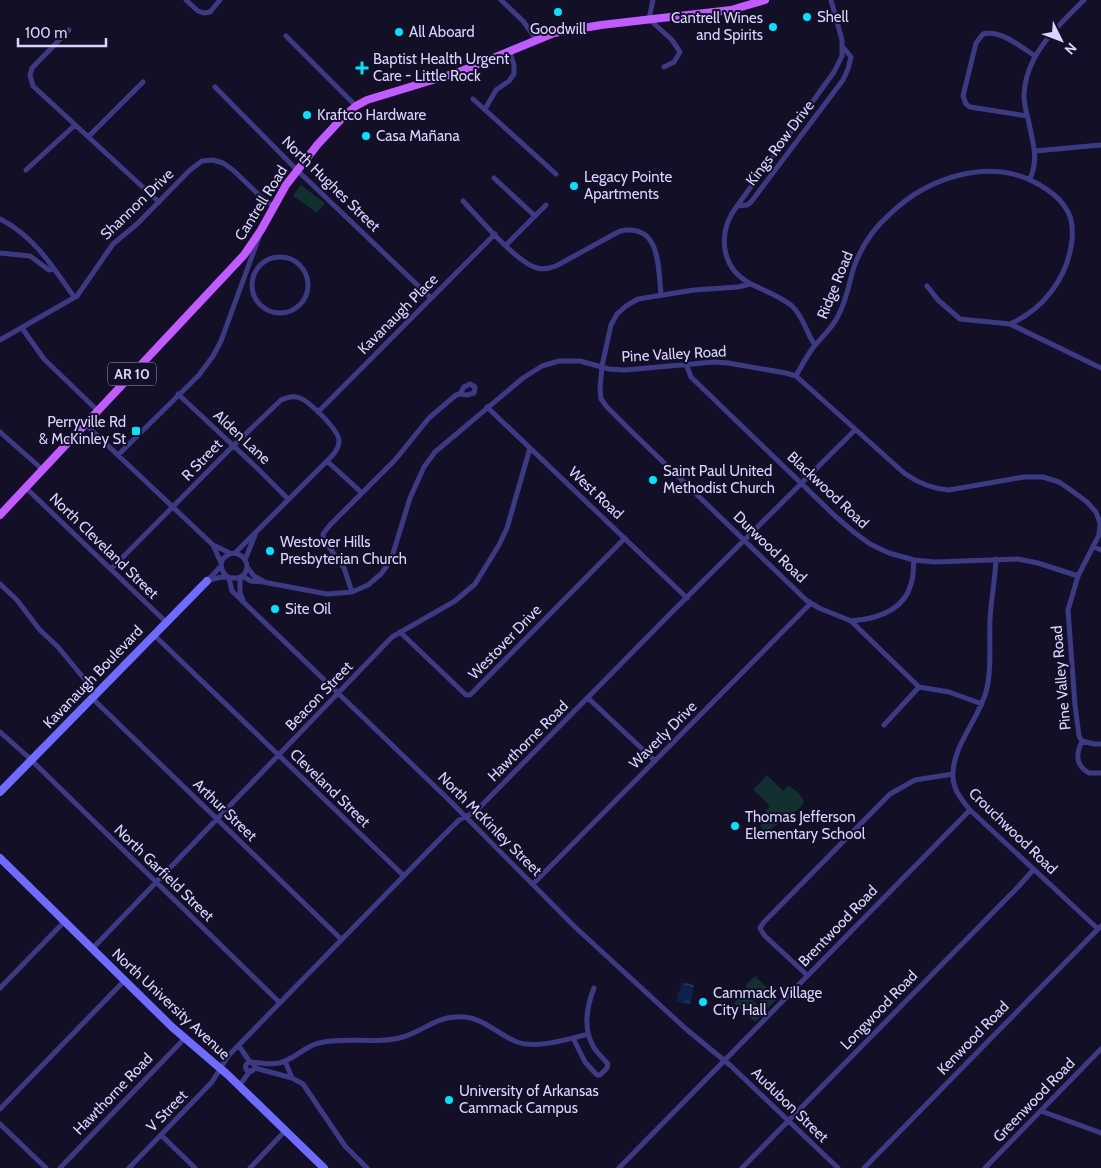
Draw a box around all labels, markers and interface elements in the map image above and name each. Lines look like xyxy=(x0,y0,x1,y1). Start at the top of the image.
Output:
marker: Goodwill xyxy=(552,6,564,18)
place label: Shell xyxy=(817,8,849,26)
place label: Cantrell Wines and Spirits xyxy=(671,9,763,44)
marker: Shell xyxy=(801,11,813,23)
scale bar xyxy=(18,15,105,47)
north arrow xyxy=(1036,15,1086,65)
place label: Goodwill xyxy=(530,20,586,38)
marker: Cantrell Wines and Spirits xyxy=(767,21,779,33)
place label: All Aboard xyxy=(409,23,474,41)
text: 100 m xyxy=(25,24,67,42)
marker: All Aboard xyxy=(393,26,405,38)
text: N xyxy=(1061,39,1081,58)
place label: Baptist Health Urgent Care - Little Rock xyxy=(373,50,509,85)
marker: Baptist Health Urgent Care - Little Rock xyxy=(355,61,369,75)
street label: Kings Row Drive xyxy=(742,96,818,189)
place label: Kraftco Hardware xyxy=(317,106,427,124)
marker: Kraftco Hardware xyxy=(301,109,313,121)
place label: Casa Mañana xyxy=(376,127,460,145)
marker: Casa Mañana xyxy=(360,130,372,142)
street label: North Hughes Street xyxy=(278,133,384,235)
street label: Cantrell Road xyxy=(231,162,291,244)
street label: Shannon Drive xyxy=(97,165,177,243)
place label: Legacy Pointe Apartments xyxy=(584,168,673,203)
marker: Legacy Pointe Apartments xyxy=(568,180,580,192)
street label: Ridge Road xyxy=(813,248,857,322)
street label: Kavanaugh Place xyxy=(354,270,442,358)
street label: Pine Valley Road xyxy=(621,342,727,366)
road number: AR 10 xyxy=(108,362,156,386)
street label: Alden Lane xyxy=(210,406,274,468)
place label: Perryville Rd & McKinley St xyxy=(39,413,126,448)
marker: Perryville Rd & McKinley St xyxy=(130,425,142,437)
street label: R Street xyxy=(178,435,226,485)
street label: Blackwood Road xyxy=(784,448,872,532)
place label: Saint Paul United Methodist Church xyxy=(663,462,775,497)
street label: West Road xyxy=(565,463,627,523)
marker: Saint Paul United Methodist Church xyxy=(647,474,659,486)
street label: North Cleveland Street xyxy=(46,489,162,603)
street label: Durwood Road xyxy=(730,508,810,586)
place label: Westover Hills Presbyterian Church xyxy=(280,533,407,568)
marker: Westover Hills Presbyterian Church xyxy=(264,545,276,557)
place label: Site Oil xyxy=(285,600,332,618)
street label: Westover Drive xyxy=(465,601,545,683)
marker: Site Oil xyxy=(269,603,281,615)
street label: Kavanaugh Boulevard xyxy=(39,622,147,732)
street label: Pine Valley Road xyxy=(1047,625,1075,731)
street label: Beacon Street xyxy=(282,658,356,734)
street label: Hawthorne Road xyxy=(484,697,572,785)
street label: Waverly Drive xyxy=(625,697,701,773)
street label: Cleveland Street xyxy=(286,745,374,831)
street label: North McKinley Street xyxy=(434,768,546,880)
street label: Arthur Street xyxy=(189,775,261,845)
street label: Crouchwood Road xyxy=(965,784,1061,878)
place label: Thomas Jefferson Elementary School xyxy=(745,808,866,843)
marker: Thomas Jefferson Elementary School xyxy=(729,820,741,832)
street label: North Garfield Street xyxy=(110,821,218,925)
street label: Brentwood Road xyxy=(795,882,881,970)
street label: North University Avenue xyxy=(108,945,234,1064)
street label: Longwood Road xyxy=(837,967,921,1053)
place label: Cammack Village City Hall xyxy=(713,984,823,1019)
marker: Cammack Village City Hall xyxy=(697,996,709,1008)
street label: Kenwood Road xyxy=(933,997,1013,1079)
street label: Hawthorne Road xyxy=(70,1049,156,1139)
street label: Greenwood Road xyxy=(989,1054,1079,1146)
street label: Audubon Street xyxy=(748,1064,832,1146)
place label: University of Arkansas Cammack Campus xyxy=(459,1082,599,1117)
street label: V Street xyxy=(143,1086,191,1136)
marker: University of Arkansas Cammack Campus xyxy=(443,1094,455,1106)

